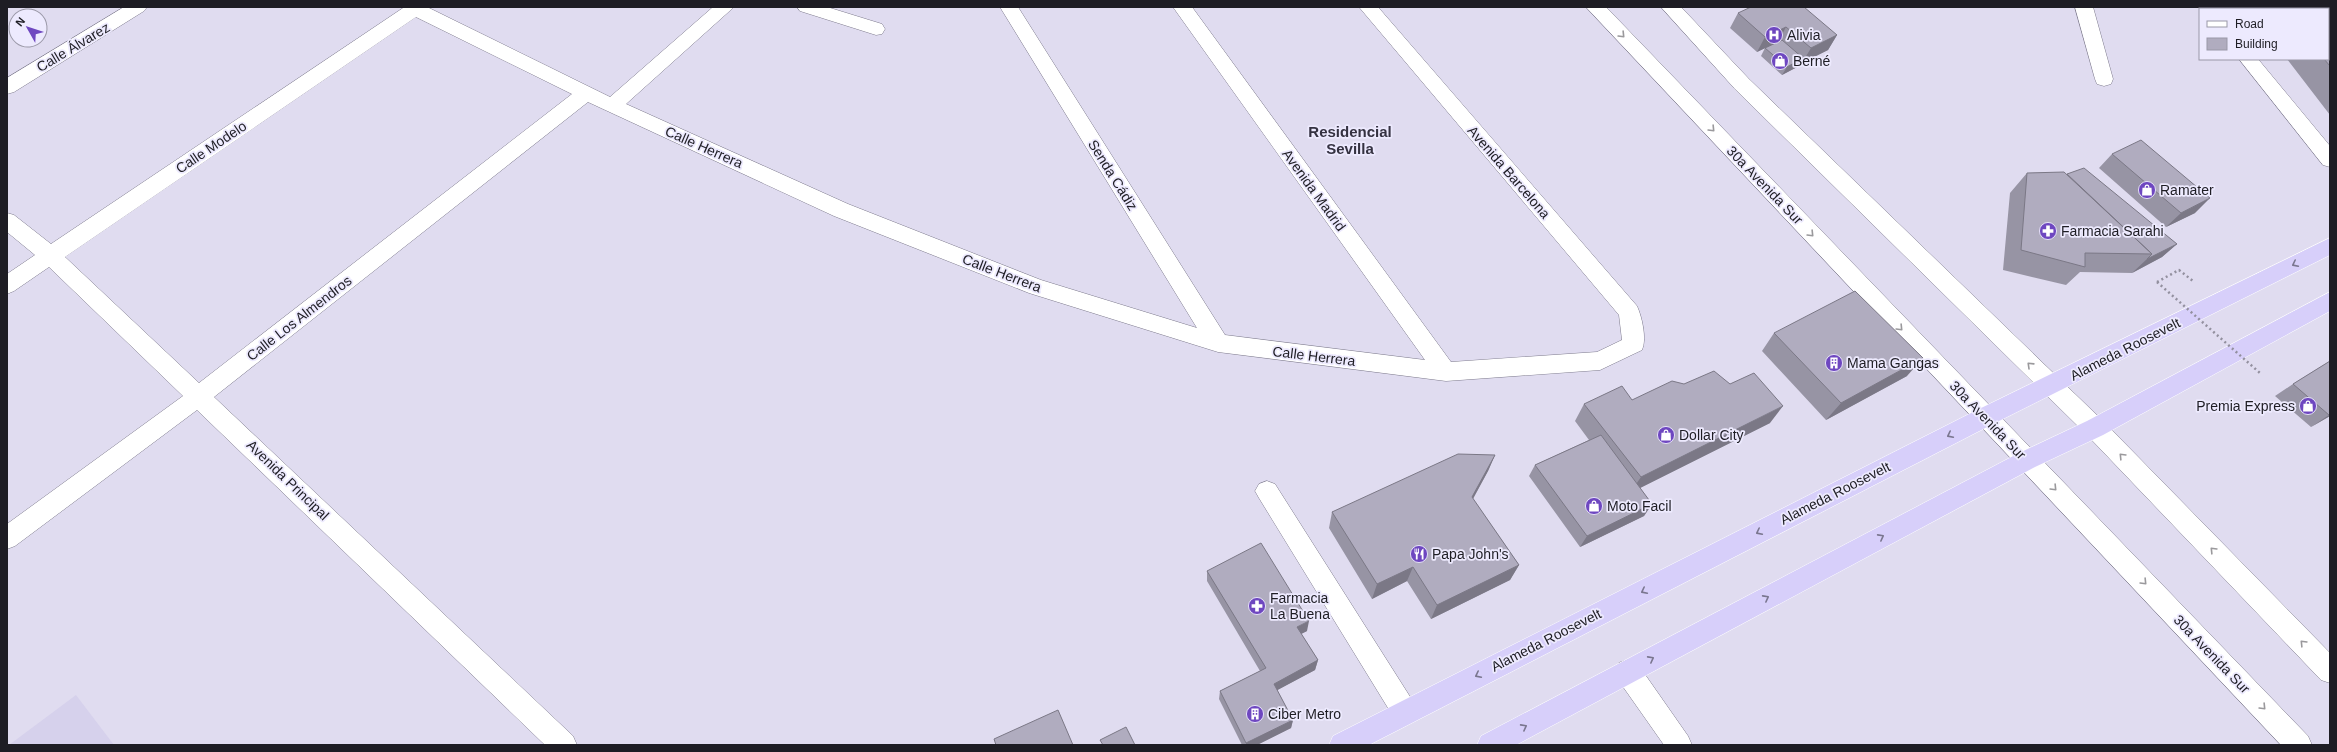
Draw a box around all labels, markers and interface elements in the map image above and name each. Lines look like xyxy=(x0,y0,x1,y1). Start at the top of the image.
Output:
north arrow xyxy=(8,8,48,48)
legend xyxy=(2199,8,2329,60)
text: N xyxy=(13,15,27,29)
text: Road xyxy=(2235,17,2264,31)
street label: Calle Álvarez xyxy=(34,19,112,75)
hospital icon: Alivia xyxy=(1764,25,1784,45)
place label: Alivia xyxy=(1787,27,1821,43)
one-way arrow xyxy=(1617,30,1625,38)
text: Building xyxy=(2235,37,2278,51)
shop icon: Berné xyxy=(1770,51,1790,71)
place label: Berné xyxy=(1793,53,1831,69)
street label: Calle Modelo xyxy=(173,117,250,176)
street label: Avenida Barcelona xyxy=(1464,122,1554,222)
street label: Calle Herrera xyxy=(663,123,745,171)
district label: Residencial Sevilla xyxy=(1308,123,1392,157)
one-way arrow xyxy=(1707,124,1714,132)
street label: Senda Cádiz xyxy=(1085,137,1141,213)
street label: 30a Avenida Sur xyxy=(1724,143,1807,228)
street label: Avenida Madrid xyxy=(1279,146,1349,234)
shop icon: Ramater xyxy=(2137,180,2157,200)
place label: Ramater xyxy=(2160,182,2214,198)
pharmacy icon: Farmacia Sarahi xyxy=(2038,221,2058,241)
place label: Farmacia Sarahi xyxy=(2061,223,2164,239)
one-way arrow xyxy=(1806,229,1813,237)
street label: Calle Herrera xyxy=(960,251,1044,295)
one-way arrow xyxy=(2292,259,2299,267)
street label: Calle Los Almendros xyxy=(243,272,355,364)
street label: Alameda Roosevelt xyxy=(2067,314,2183,384)
one-way arrow xyxy=(1895,323,1903,331)
street label: Calle Herrera xyxy=(1272,343,1357,369)
building icon: Mama Gangas xyxy=(1824,353,1844,373)
place label: Mama Gangas xyxy=(1847,355,1939,371)
one-way arrow xyxy=(2027,362,2035,369)
street label: 30a Avenida Sur xyxy=(1947,378,2030,463)
shop icon: Premia Express xyxy=(2298,396,2318,416)
place label: Premia Express xyxy=(2196,398,2295,414)
shop icon: Dollar City xyxy=(1656,425,1676,445)
place label: Dollar City xyxy=(1679,427,1744,443)
one-way arrow xyxy=(1947,430,1955,438)
street label: Avenida Principal xyxy=(244,437,332,523)
one-way arrow xyxy=(2119,453,2127,461)
street label: Alameda Roosevelt xyxy=(1777,458,1893,528)
one-way arrow xyxy=(2049,483,2057,491)
shop icon: Moto Facil xyxy=(1584,496,1604,516)
place label: Moto Facil xyxy=(1607,498,1672,514)
one-way arrow xyxy=(1756,527,1764,535)
one-way arrow xyxy=(1877,535,1884,542)
restaurant icon: Papa John's xyxy=(1409,544,1429,564)
place label: Papa John's xyxy=(1432,546,1509,562)
one-way arrow xyxy=(2210,547,2217,555)
one-way arrow xyxy=(2139,577,2147,585)
one-way arrow xyxy=(1640,586,1648,593)
place label: Farmacia La Buena xyxy=(1270,590,1330,622)
pharmacy icon: Farmacia La Buena xyxy=(1247,596,1267,616)
one-way arrow xyxy=(1762,596,1770,603)
street label: Alameda Roosevelt xyxy=(1488,605,1604,675)
street label: 30a Avenida Sur xyxy=(2171,612,2254,697)
one-way arrow xyxy=(2300,640,2308,648)
one-way arrow xyxy=(1647,657,1655,664)
one-way arrow xyxy=(1474,670,1482,678)
one-way arrow xyxy=(2258,702,2265,710)
building icon: Ciber Metro xyxy=(1245,704,1265,724)
place label: Ciber Metro xyxy=(1268,706,1341,722)
one-way arrow xyxy=(1520,724,1527,731)

